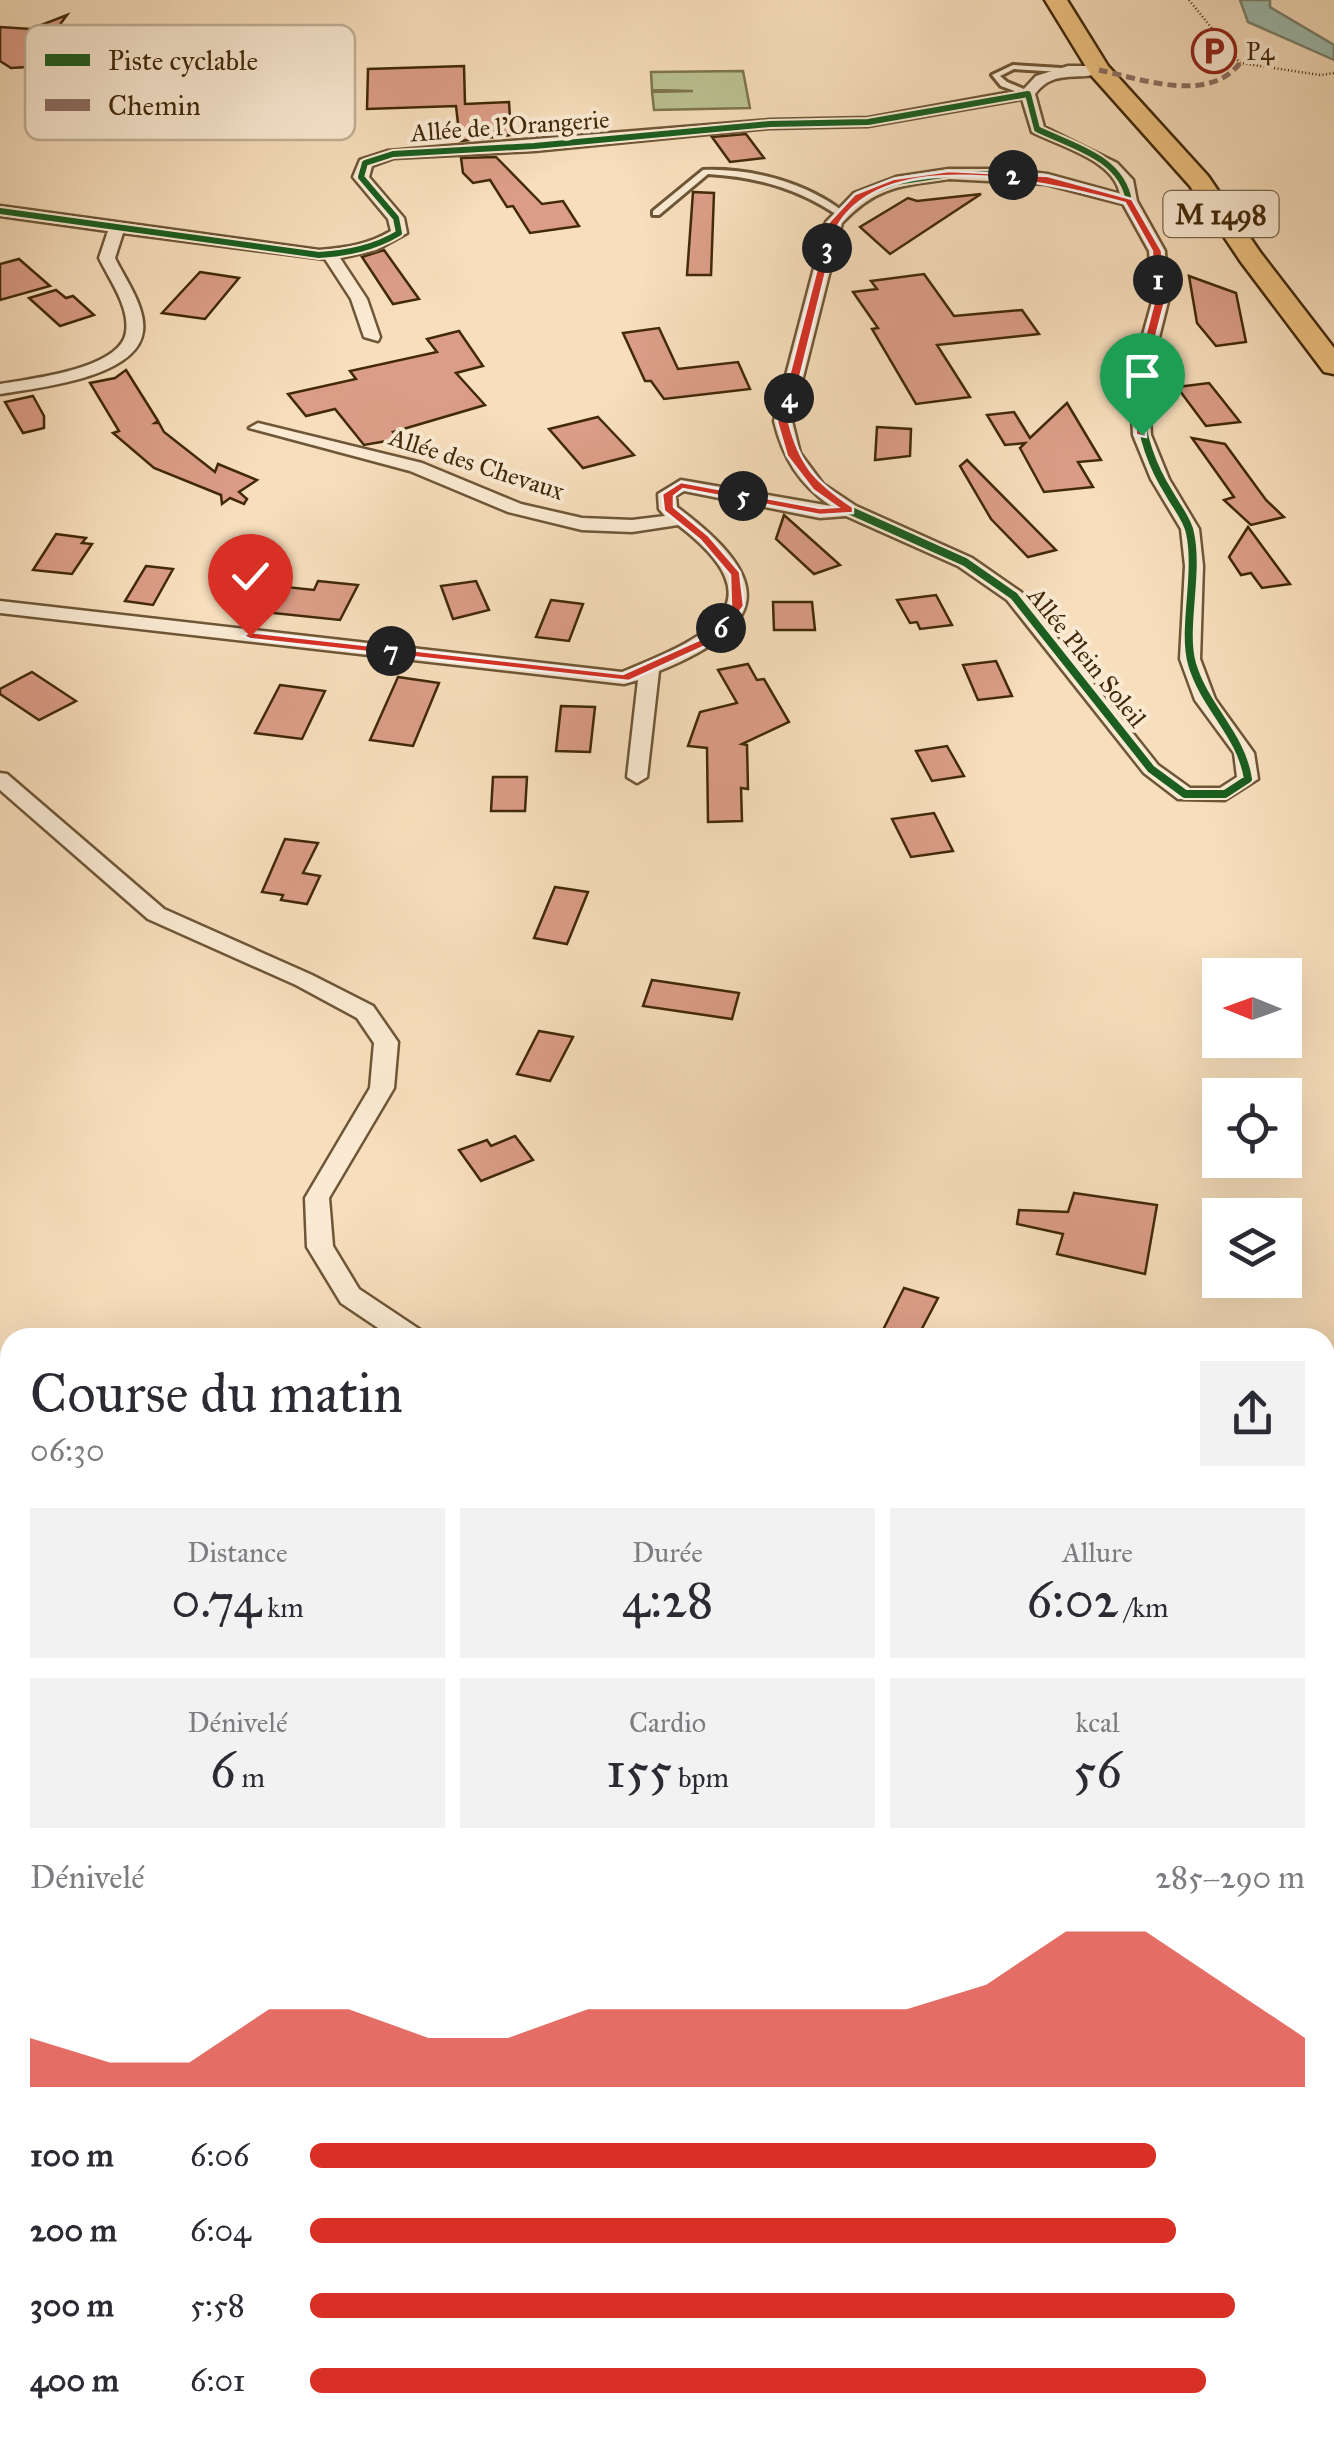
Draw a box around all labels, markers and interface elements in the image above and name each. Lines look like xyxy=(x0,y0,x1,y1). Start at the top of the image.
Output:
legend xyxy=(25,25,355,140)
parking icon: P4 xyxy=(1191,28,1237,74)
place label: P4 xyxy=(1246,36,1275,67)
text: Piste cyclable xyxy=(108,43,258,78)
text: Chemin xyxy=(108,88,201,123)
street label: Allée de l'Orangerie xyxy=(409,104,610,148)
pin: 2 xyxy=(988,150,1038,200)
text: 2 xyxy=(1006,157,1020,192)
road number: M 1498 xyxy=(1164,191,1278,237)
pin: 3 xyxy=(802,223,852,273)
text: 3 xyxy=(821,230,833,265)
pin: 1 xyxy=(1133,255,1183,305)
text: 1 xyxy=(1152,262,1164,297)
pin xyxy=(1100,333,1185,436)
icon: arrive xyxy=(1115,348,1170,403)
pin: 4 xyxy=(764,373,814,423)
text: 4 xyxy=(781,380,797,415)
street label: Allée des Chevaux xyxy=(385,421,568,507)
pin: 5 xyxy=(718,471,768,521)
text: 5 xyxy=(736,478,750,513)
pin xyxy=(208,534,293,637)
icon: check xyxy=(223,549,278,604)
street label: Allée Plein Soleil xyxy=(1020,580,1153,734)
pin: 6 xyxy=(696,603,746,653)
text: 6 xyxy=(714,610,728,645)
pin: 7 xyxy=(366,626,416,676)
text: 7 xyxy=(384,633,398,668)
north arrow xyxy=(1202,958,1302,1058)
map controls xyxy=(1202,958,1302,1298)
button: locate xyxy=(1202,1078,1302,1178)
button: layers xyxy=(1202,1198,1302,1298)
text: Course du matin xyxy=(30,1360,403,1427)
button: share xyxy=(1200,1361,1305,1466)
text: 06:30 xyxy=(30,1431,105,1470)
text: Distance xyxy=(187,1535,288,1570)
text: Durée xyxy=(632,1535,703,1570)
text: Allure xyxy=(1062,1535,1133,1570)
text: 0.74 xyxy=(171,1570,261,1631)
text: 4:28 xyxy=(622,1570,713,1631)
text: 6:02 xyxy=(1026,1570,1118,1631)
text: km xyxy=(261,1590,304,1625)
text: /km xyxy=(1118,1590,1169,1625)
text: Dénivelé xyxy=(187,1705,288,1740)
text: Cardio xyxy=(629,1705,706,1740)
text: kcal xyxy=(1075,1705,1120,1740)
text: 6 xyxy=(210,1740,236,1801)
text: 155 xyxy=(606,1740,672,1801)
text: 56 xyxy=(1073,1740,1122,1801)
text: m xyxy=(236,1760,265,1795)
text: bpm xyxy=(672,1760,729,1795)
text: Dénivelé xyxy=(30,1858,145,1897)
text: 285–290 m xyxy=(1155,1858,1305,1897)
text: 100 m xyxy=(30,2136,114,2175)
text: 6:06 xyxy=(190,2136,250,2175)
text: 200 m xyxy=(30,2211,117,2250)
text: 6:04 xyxy=(190,2211,251,2250)
text: 300 m xyxy=(30,2286,114,2325)
text: 5:58 xyxy=(190,2286,245,2325)
text: 400 m xyxy=(30,2361,119,2400)
text: 6:01 xyxy=(190,2361,245,2400)

